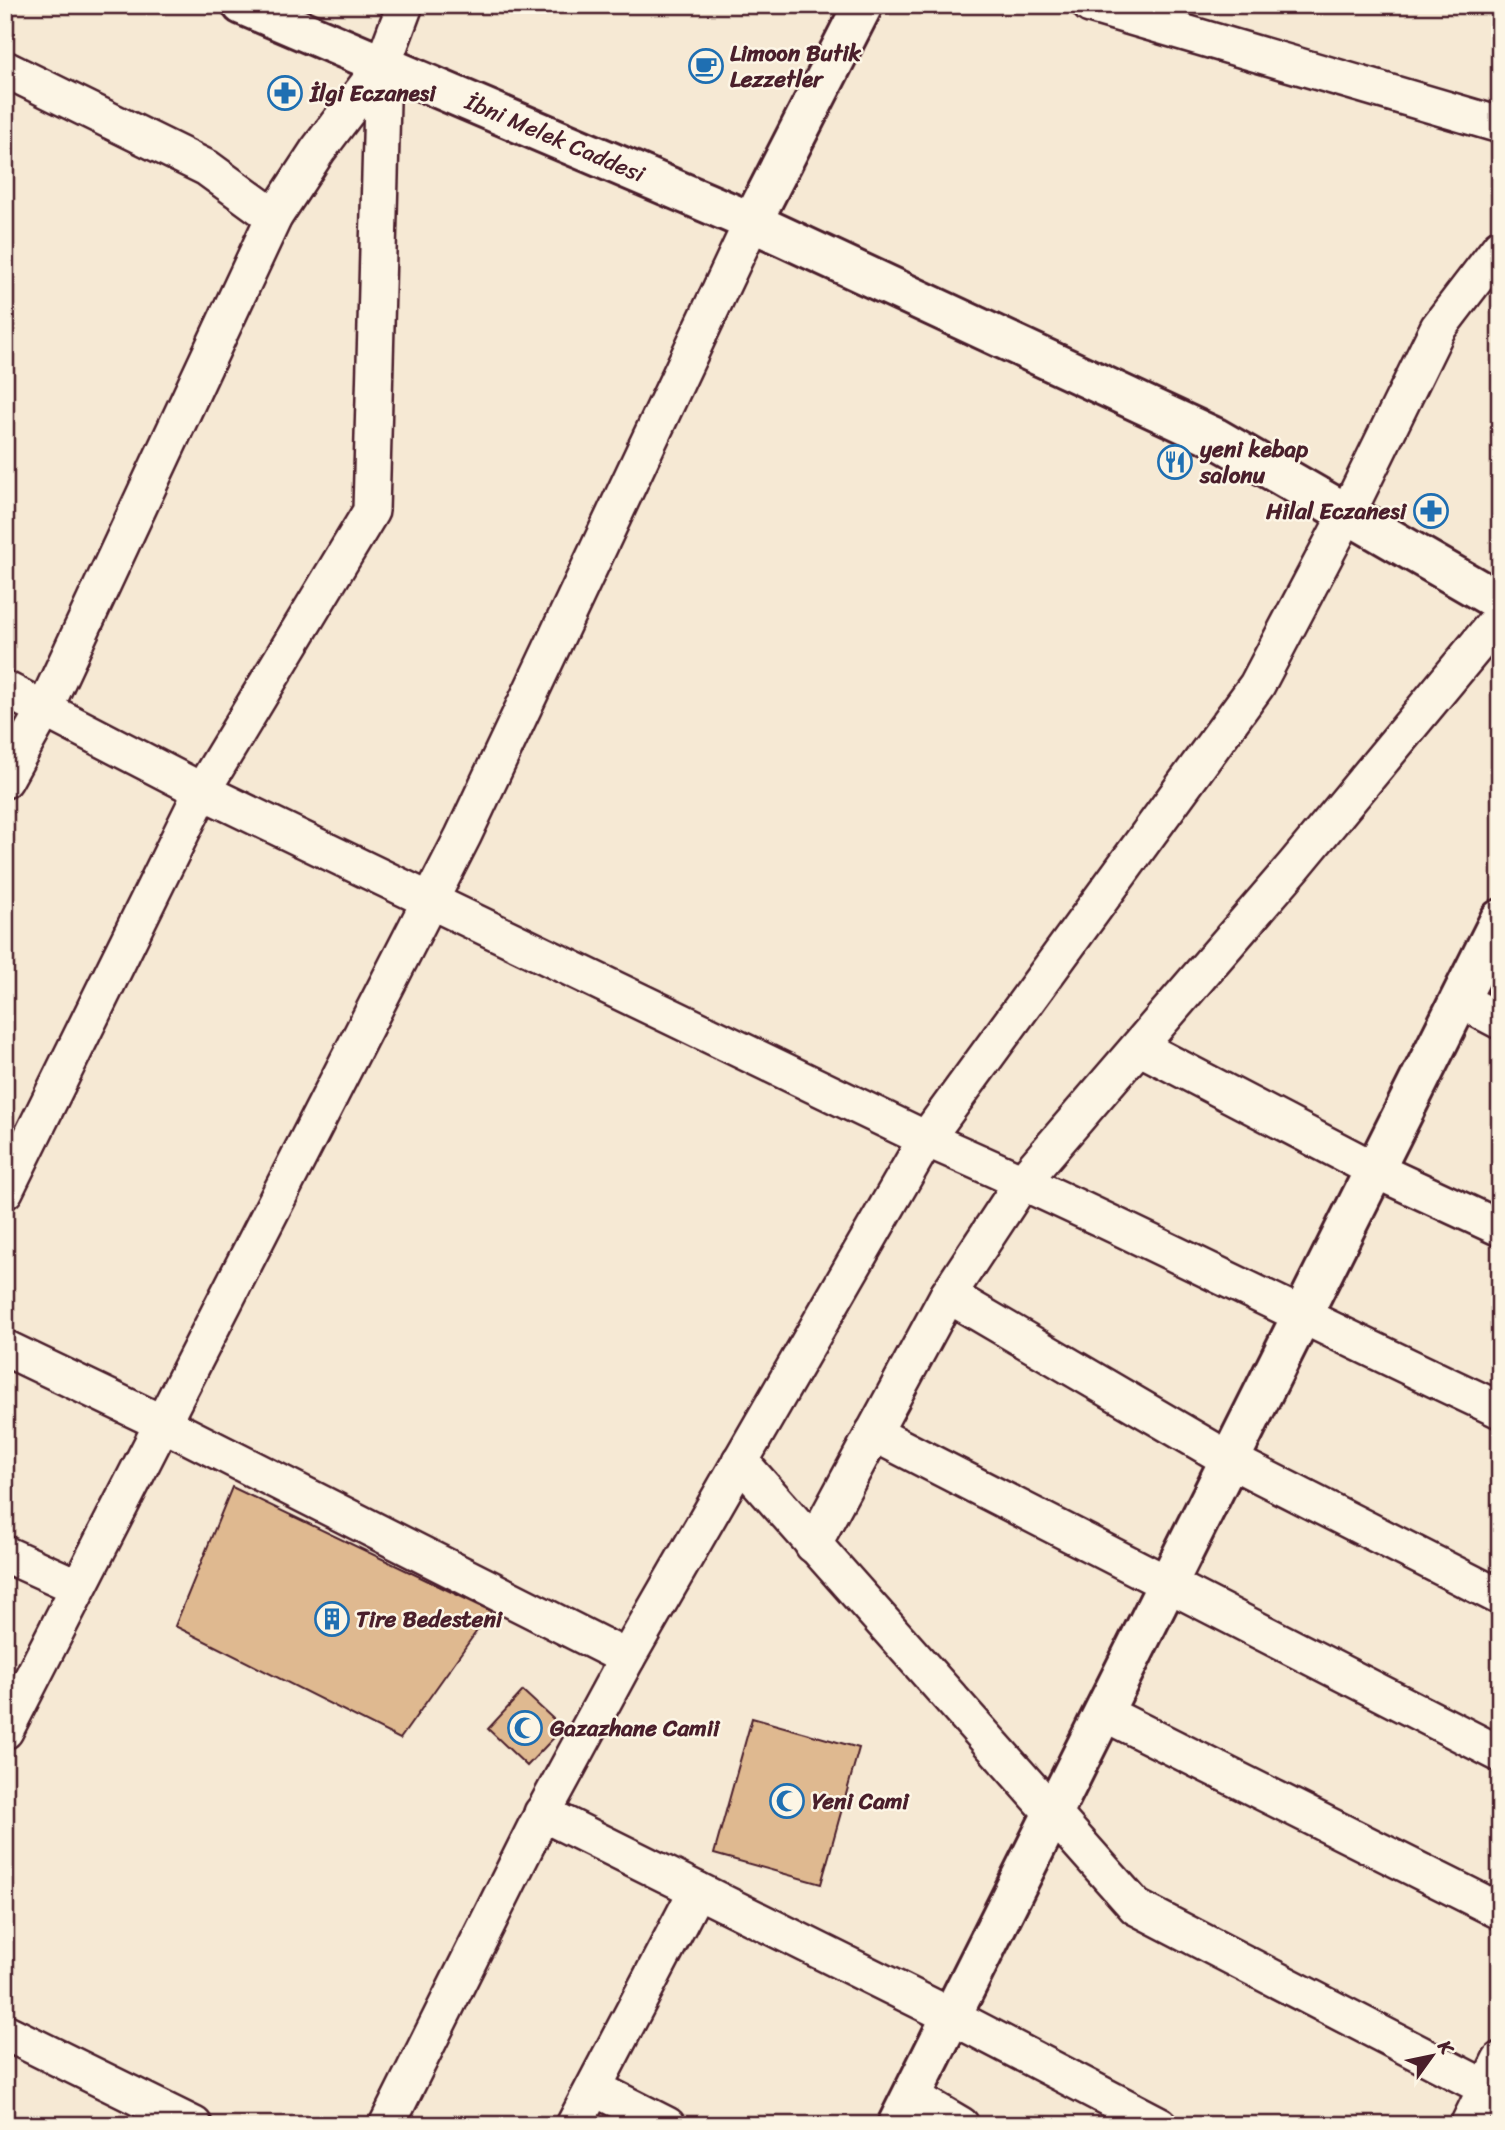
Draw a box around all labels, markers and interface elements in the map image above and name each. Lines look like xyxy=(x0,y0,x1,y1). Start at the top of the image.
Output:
place label: Limoon Butik Lezzetler xyxy=(730,33,862,100)
cafe icon: Limoon Butik Lezzetler xyxy=(687,47,725,85)
place label: İlgi Eczanesi xyxy=(309,73,437,114)
pharmacy icon: İlgi Eczanesi xyxy=(266,74,304,112)
street label: İbni Melek Caddesi xyxy=(458,81,652,195)
place label: yeni kebap salonu xyxy=(1199,429,1309,496)
restaurant icon: yeni kebap salonu xyxy=(1156,443,1194,481)
place label: Hilal Eczanesi xyxy=(1265,491,1408,532)
pharmacy icon: Hilal Eczanesi xyxy=(1412,492,1450,530)
place label: Tire Bedesteni xyxy=(356,1599,504,1640)
building icon: Tire Bedesteni xyxy=(313,1600,351,1638)
place label: Gazazhane Camii xyxy=(549,1708,721,1749)
mosque icon: Gazazhane Camii xyxy=(506,1709,544,1747)
place label: Yeni Cami xyxy=(812,1781,910,1822)
mosque icon: Yeni Cami xyxy=(768,1782,806,1820)
north arrow xyxy=(1396,2022,1466,2092)
text: K xyxy=(1428,2032,1464,2062)

